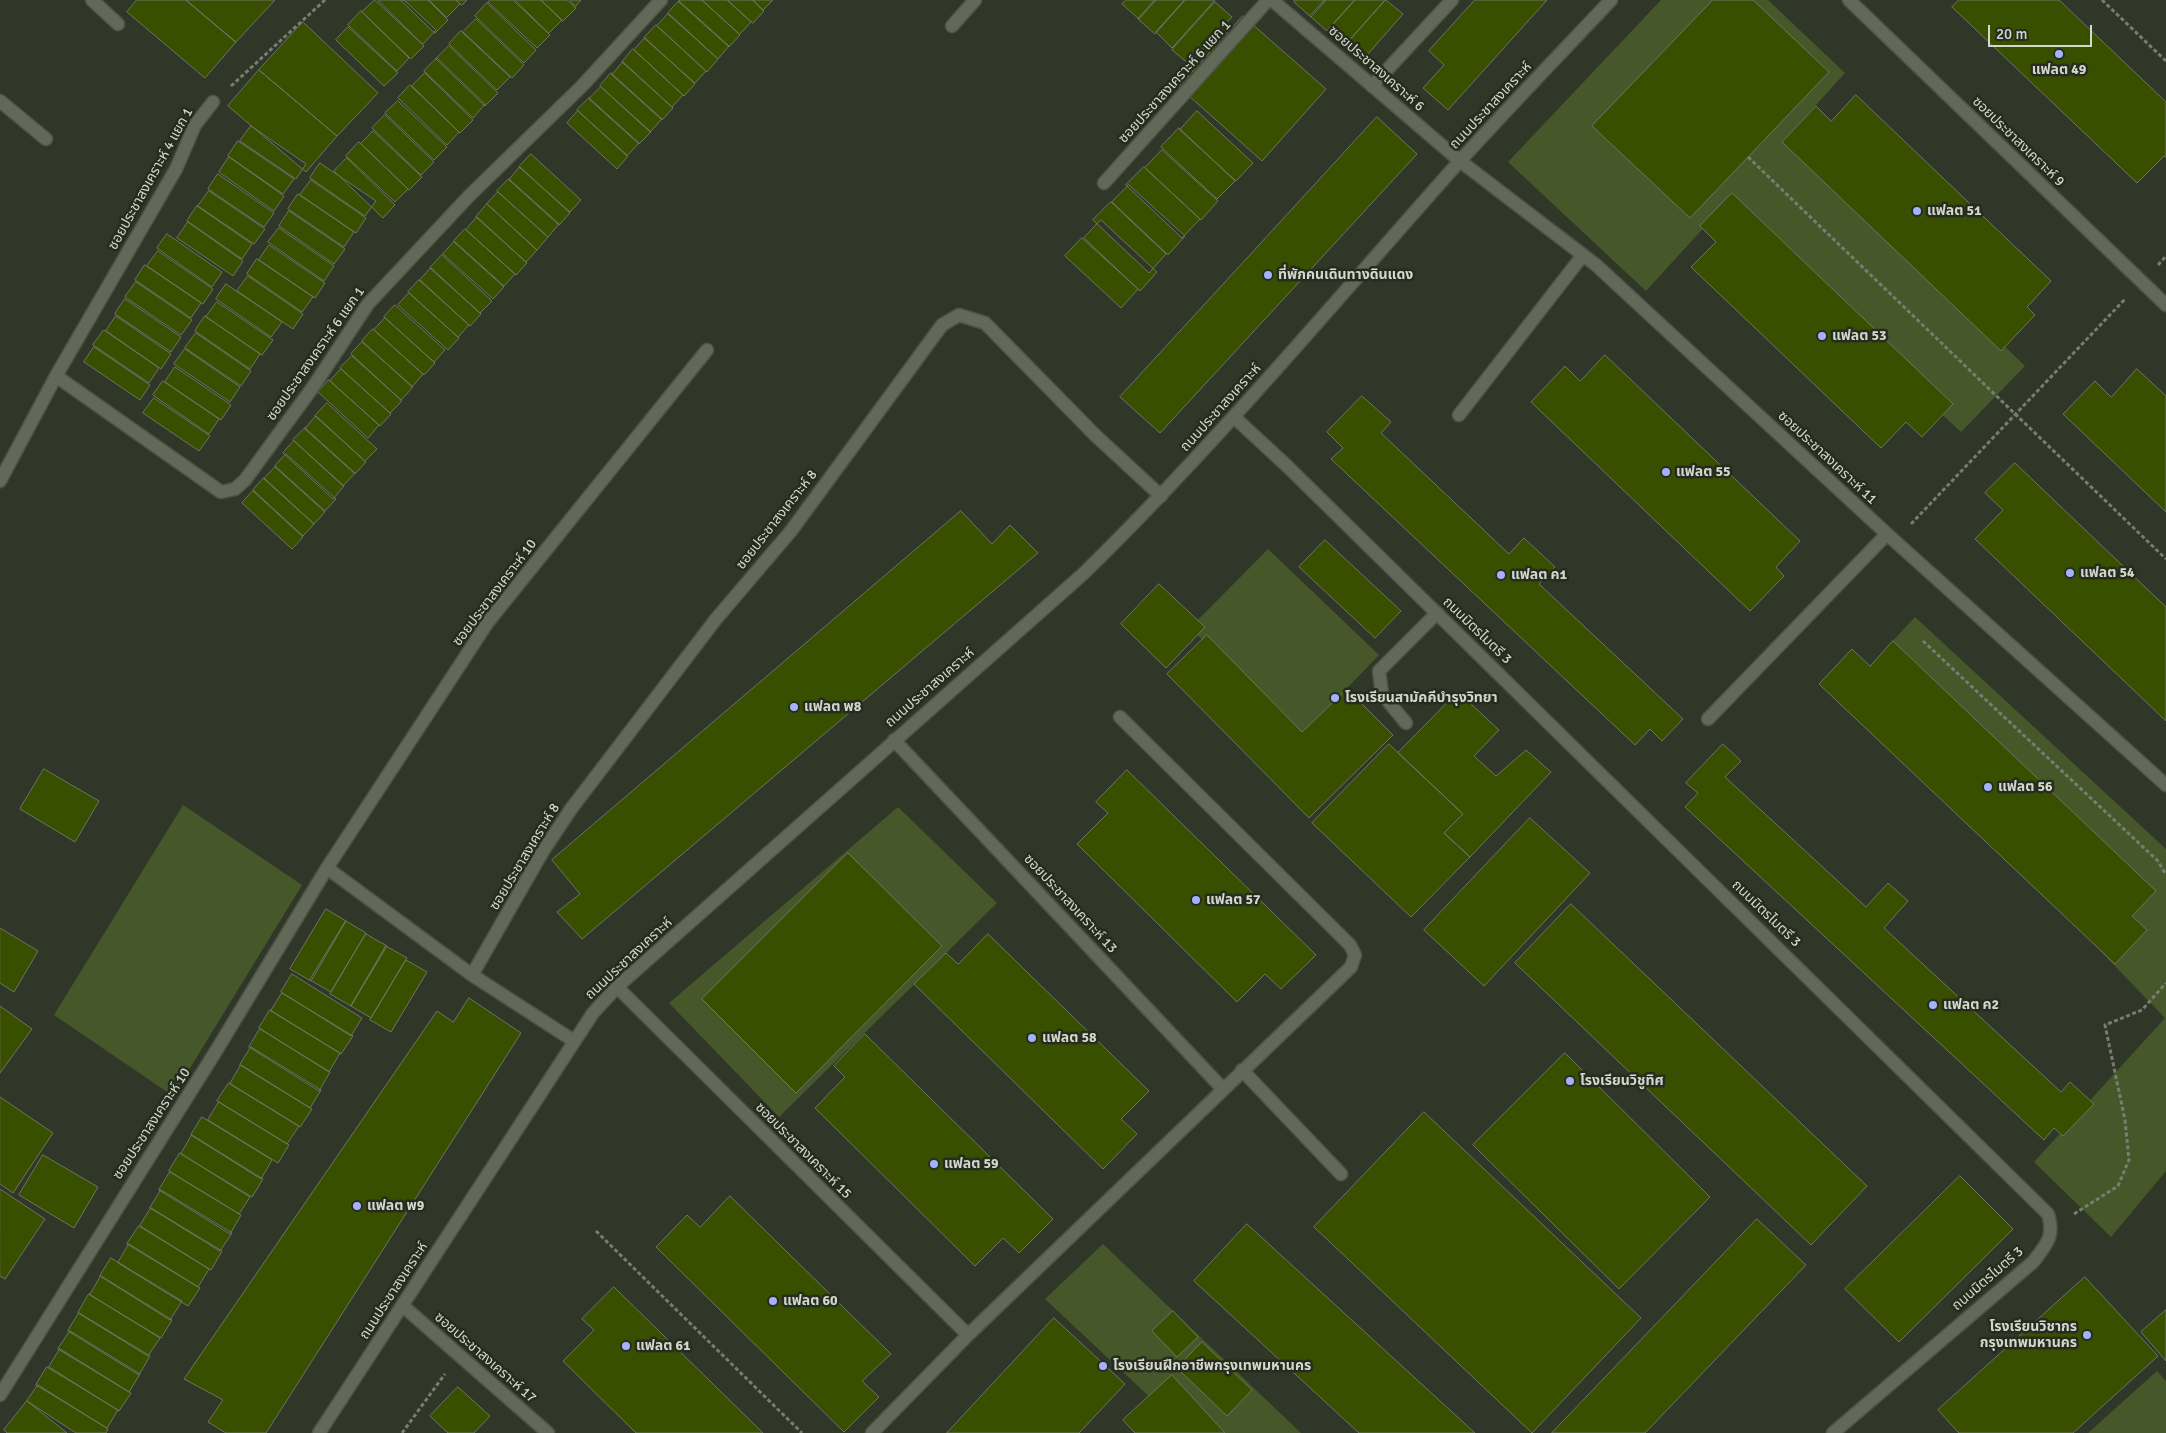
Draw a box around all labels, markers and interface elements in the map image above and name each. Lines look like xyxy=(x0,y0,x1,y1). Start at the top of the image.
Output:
scale bar xyxy=(1991,15,2095,47)
street label: ซอยประชาสงเคราะห์ 6 แยก 1 xyxy=(1115,17,1235,147)
street label: ซอยประชาสงเคราะห์ 6 xyxy=(1325,23,1427,115)
text: 20 m xyxy=(1996,25,2027,43)
marker: แฟลต 49 xyxy=(2053,48,2065,60)
street label: ถนนประชาสงเคราะห์ xyxy=(1446,59,1536,153)
place label: แฟลต 49 xyxy=(2032,62,2086,78)
street label: ซอยประชาสงเคราะห์ 9 xyxy=(1968,94,2068,190)
street label: ซอยประชาสงเคราะห์ 4 แยก 1 xyxy=(105,105,197,253)
place label: แฟลต 51 xyxy=(1927,203,1982,219)
marker: แฟลต 51 xyxy=(1911,205,1923,217)
place label: ที่พักคนเดินทางดินแดง xyxy=(1278,267,1413,283)
marker: ที่พักคนเดินทางดินแดง xyxy=(1262,269,1274,281)
street label: ซอยประชาสงเคราะห์ 6 แยก 1 xyxy=(263,284,369,424)
place label: แฟลต 53 xyxy=(1832,328,1887,344)
marker: แฟลต 53 xyxy=(1816,330,1828,342)
street label: ถนนประชาสงเคราะห์ xyxy=(1177,361,1265,455)
street label: ซอยประชาสงเคราะห์ 11 xyxy=(1774,408,1880,508)
place label: แฟลต 55 xyxy=(1676,464,1731,480)
marker: แฟลต 55 xyxy=(1660,466,1672,478)
street label: ซอยประชาสงเคราะห์ 8 xyxy=(733,467,821,573)
street label: ซอยประชาสงเคราะห์ 10 xyxy=(449,536,541,650)
place label: แฟลต 54 xyxy=(2080,565,2135,581)
place label: แฟลต ค1 xyxy=(1511,567,1567,583)
marker: แฟลต 54 xyxy=(2064,567,2076,579)
marker: แฟลต ค1 xyxy=(1495,569,1507,581)
street label: ถนนมิตรไมตรี 3 xyxy=(1439,594,1515,668)
street label: ถนนประชาสงเคราะห์ xyxy=(882,645,978,731)
place label: โรงเรียนสามัคคีบํารุงวิทยา xyxy=(1345,690,1498,706)
marker: โรงเรียนสามัคคีบํารุงวิทยา xyxy=(1329,692,1341,704)
place label: แฟลต พ8 xyxy=(804,699,861,715)
marker: แฟลต พ8 xyxy=(788,701,800,713)
place label: แฟลต 56 xyxy=(1998,779,2053,795)
marker: แฟลต 56 xyxy=(1982,781,1994,793)
street label: ซอยประชาสงเคราะห์ 8 xyxy=(486,800,564,914)
street label: ซอยประชาสงเคราะห์ 13 xyxy=(1020,851,1120,957)
street label: ถนนมิตรไมตรี 3 xyxy=(1728,877,1804,951)
place label: แฟลต 57 xyxy=(1206,892,1261,908)
marker: แฟลต 57 xyxy=(1190,894,1202,906)
street label: ถนนประชาสงเคราะห์ xyxy=(582,914,676,1004)
place label: แฟลต ค2 xyxy=(1943,997,1999,1013)
marker: แฟลต ค2 xyxy=(1927,999,1939,1011)
place label: แฟลต 58 xyxy=(1042,1030,1097,1046)
marker: แฟลต 58 xyxy=(1026,1032,1038,1044)
street label: ซอยประชาสงเคราะห์ 10 xyxy=(110,1065,194,1183)
place label: โรงเรียนวิชูทิศ xyxy=(1580,1073,1664,1089)
marker: โรงเรียนวิชูทิศ xyxy=(1564,1075,1576,1087)
street label: ซอยประชาสงเคราะห์ 15 xyxy=(751,1099,855,1203)
place label: แฟลต 59 xyxy=(944,1156,999,1172)
marker: แฟลต 59 xyxy=(928,1158,940,1170)
place label: แฟลต พ9 xyxy=(367,1198,424,1214)
marker: แฟลต พ9 xyxy=(351,1200,363,1212)
street label: ถนนประชาสงเคราะห์ xyxy=(356,1239,432,1343)
street label: ถนนมิตรไมตรี 3 xyxy=(1949,1243,2027,1315)
place label: แฟลต 60 xyxy=(783,1293,838,1309)
marker: แฟลต 60 xyxy=(767,1295,779,1307)
street label: ซอยประชาสงเคราะห์ 17 xyxy=(431,1309,539,1407)
place label: โรงเรียนวิชากร กรุงเทพมหานคร xyxy=(1980,1319,2077,1351)
marker: โรงเรียนวิชากร กรุงเทพมหานคร xyxy=(2081,1329,2093,1341)
place label: แฟลต 61 xyxy=(636,1338,691,1354)
marker: แฟลต 61 xyxy=(620,1340,632,1352)
place label: โรงเรียนฝึกอาชีพกรุงเทพมหานคร xyxy=(1113,1358,1311,1374)
marker: โรงเรียนฝึกอาชีพกรุงเทพมหานคร xyxy=(1097,1360,1109,1372)

